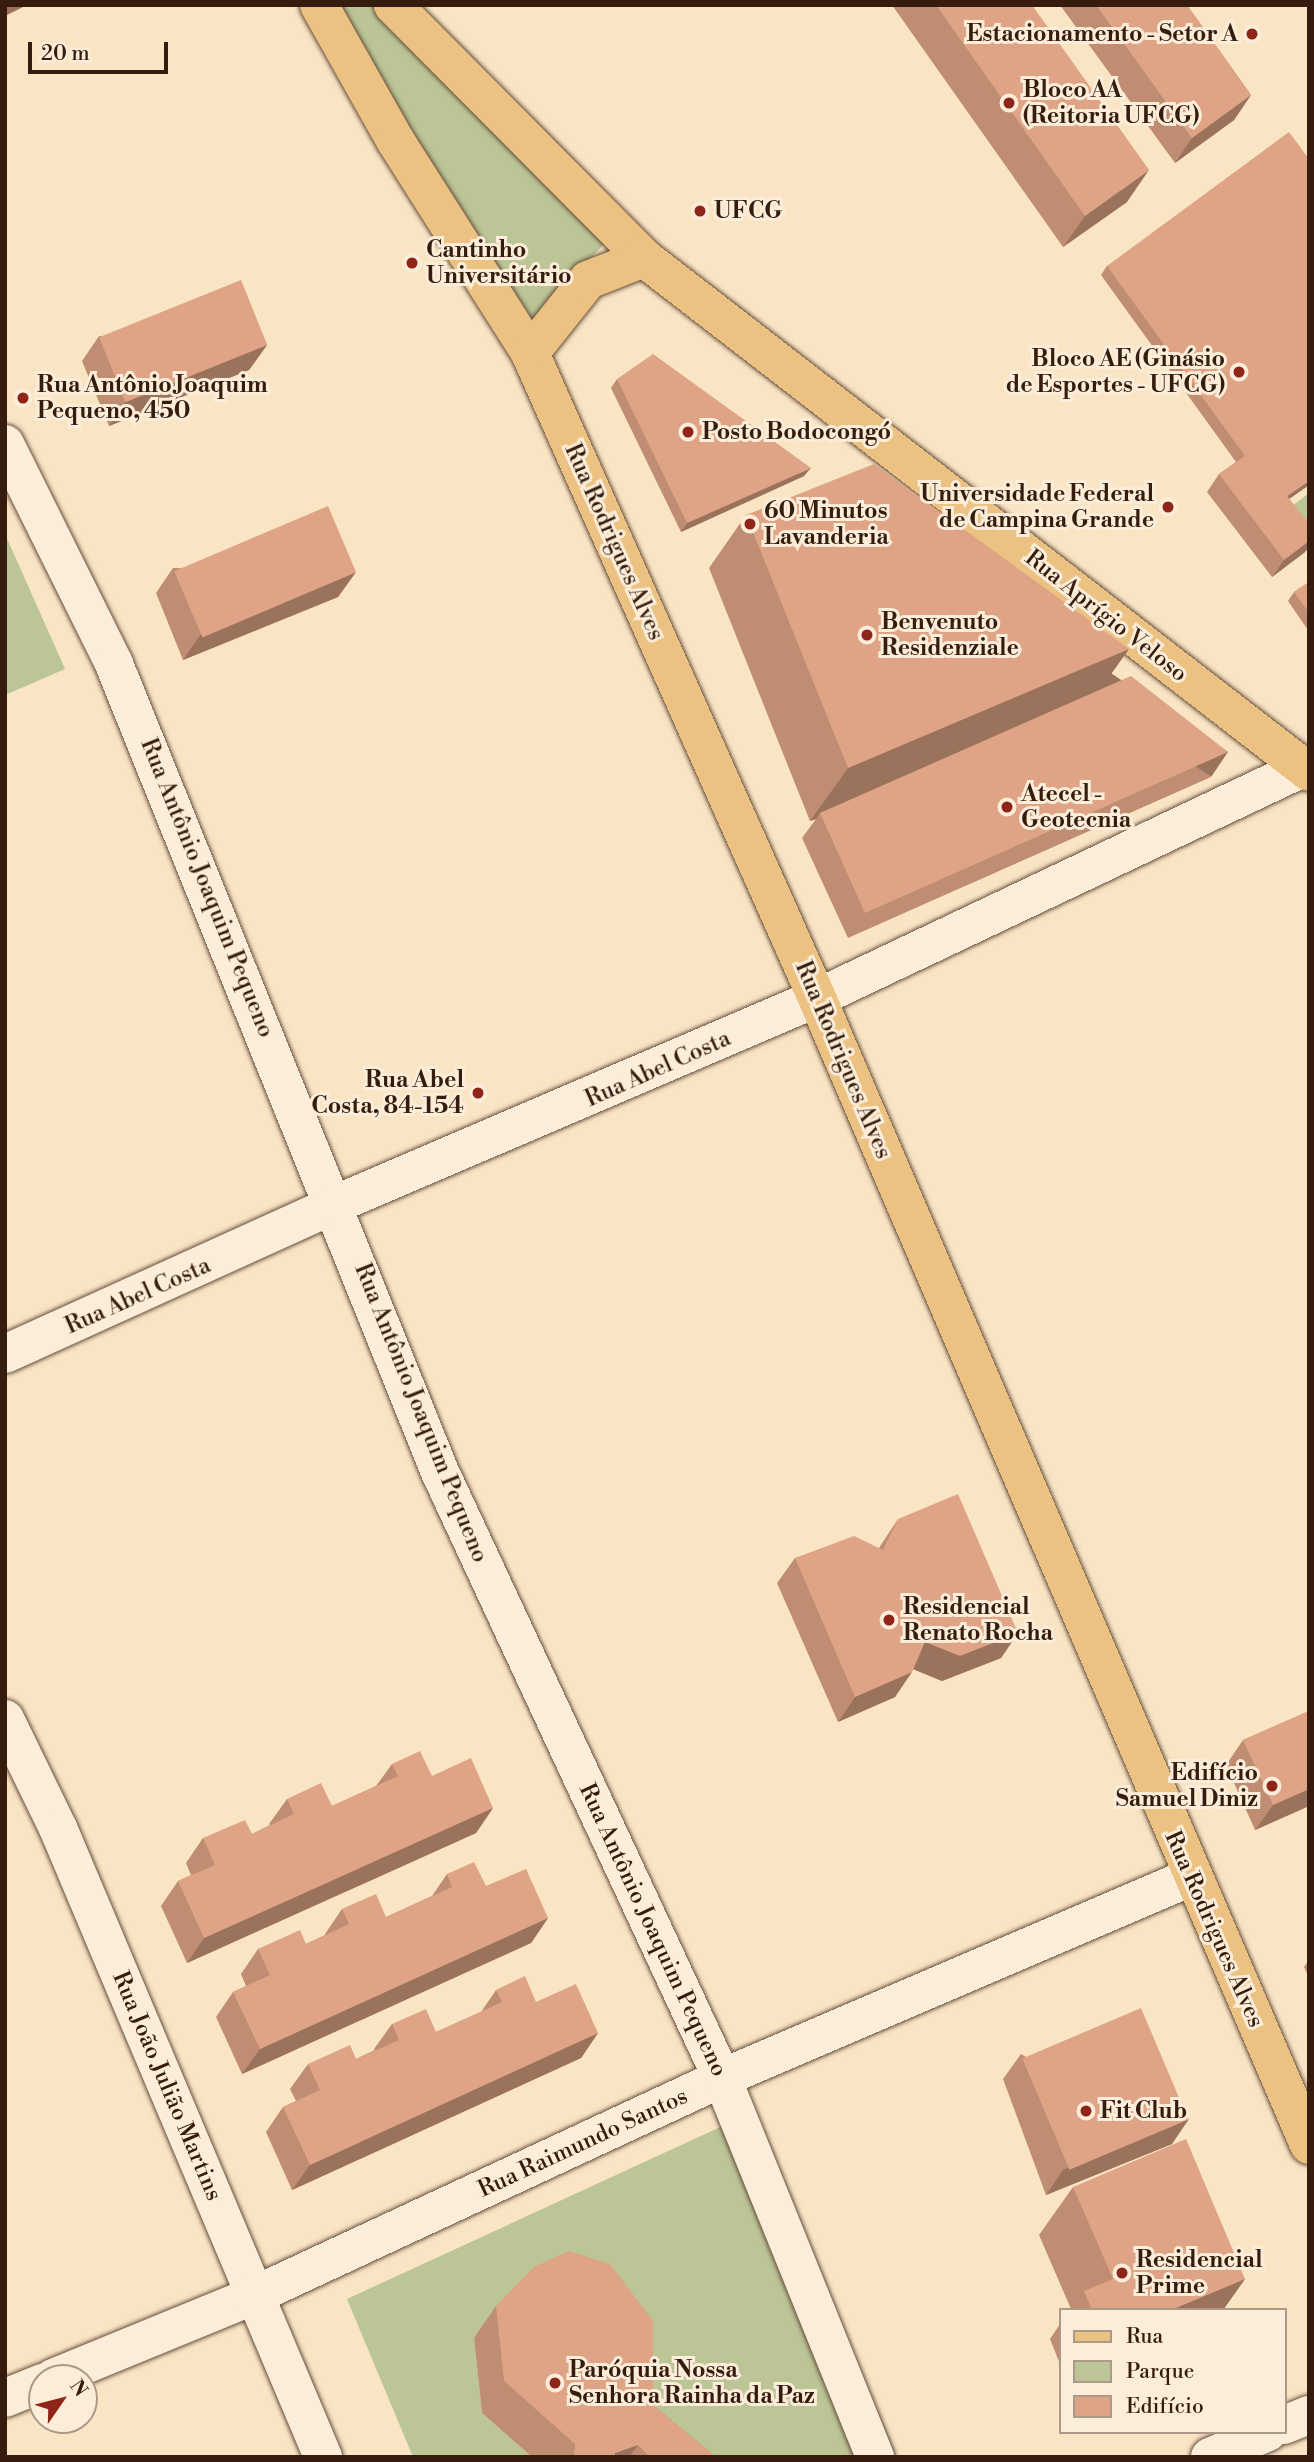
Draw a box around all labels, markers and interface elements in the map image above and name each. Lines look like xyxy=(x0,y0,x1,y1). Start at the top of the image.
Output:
place label: Estacionamento - Setor A xyxy=(966,20,1238,48)
marker: Estacionamento - Setor A xyxy=(1244,26,1260,42)
scale bar xyxy=(32,28,172,72)
text: 20 m xyxy=(41,41,90,67)
place label: Bloco AA (Reitoria UFCG) xyxy=(1023,76,1199,130)
marker: Bloco AA (Reitoria UFCG) xyxy=(1001,95,1017,111)
place label: UFCG xyxy=(714,197,782,225)
marker: UFCG xyxy=(692,203,708,219)
place label: Cantinho Universitário xyxy=(426,236,572,290)
marker: Cantinho Universitário xyxy=(404,255,420,271)
place label: Bloco AE (Ginásio de Esportes - UFCG) xyxy=(1006,345,1225,399)
marker: Bloco AE (Ginásio de Esportes - UFCG) xyxy=(1231,364,1247,380)
place label: Rua Antônio Joaquim Pequeno, 450 xyxy=(37,371,268,425)
marker: Rua Antônio Joaquim Pequeno, 450 xyxy=(15,390,31,406)
place label: Posto Bodocongó xyxy=(702,418,891,446)
marker: Posto Bodocongó xyxy=(680,424,696,440)
street label: Rua Rodrigues Alves xyxy=(558,440,670,644)
place label: Universidade Federal de Campina Grande xyxy=(920,480,1154,534)
place label: 60 Minutos Lavanderia xyxy=(764,497,889,551)
marker: Universidade Federal de Campina Grande xyxy=(1160,499,1176,515)
marker: 60 Minutos Lavanderia xyxy=(742,516,758,532)
street label: Rua Aprígio Veloso xyxy=(1019,544,1193,688)
place label: Benvenuto Residenziale xyxy=(881,608,1019,662)
marker: Benvenuto Residenziale xyxy=(859,627,875,643)
street label: Rua Antônio Joaquim Pequeno xyxy=(134,734,280,1042)
place label: Atecel - Geotecnia xyxy=(1021,780,1131,834)
marker: Atecel - Geotecnia xyxy=(999,799,1015,815)
street label: Rua Rodrigues Alves xyxy=(789,957,897,1163)
street label: Rua Abel Costa xyxy=(581,1025,735,1113)
place label: Rua Abel Costa, 84-154 xyxy=(311,1066,464,1120)
marker: Rua Abel Costa, 84-154 xyxy=(470,1085,486,1101)
street label: Rua Abel Costa xyxy=(61,1252,215,1340)
street label: Rua Antônio Joaquim Pequeno xyxy=(348,1259,494,1567)
place label: Residencial Renato Rocha xyxy=(903,1593,1053,1647)
marker: Residencial Renato Rocha xyxy=(881,1612,897,1628)
place label: Edifício Samuel Diniz xyxy=(1116,1759,1258,1813)
marker: Edifício Samuel Diniz xyxy=(1264,1778,1280,1794)
street label: Rua Antônio Joaquim Pequeno xyxy=(573,1779,733,2081)
street label: Rua Rodrigues Alves xyxy=(1158,1827,1270,2031)
street label: Rua João Julião Martins xyxy=(106,1967,228,2205)
street label: Rua Raimundo Santos xyxy=(474,2082,692,2204)
place label: Fit Club xyxy=(1100,2097,1187,2125)
marker: Fit Club xyxy=(1078,2103,1094,2119)
place label: Residencial Prime xyxy=(1136,2246,1262,2300)
marker: Residencial Prime xyxy=(1114,2265,1130,2281)
legend xyxy=(1058,2308,1286,2434)
text: Rua xyxy=(1126,2324,1163,2350)
place label: Paróquia Nossa Senhora Rainha da Paz xyxy=(569,2356,815,2410)
text: Parque xyxy=(1126,2359,1194,2385)
north arrow xyxy=(28,2364,98,2434)
text: N xyxy=(64,2375,93,2401)
marker: Paróquia Nossa Senhora Rainha da Paz xyxy=(547,2375,563,2391)
text: Edifício xyxy=(1126,2394,1204,2420)

